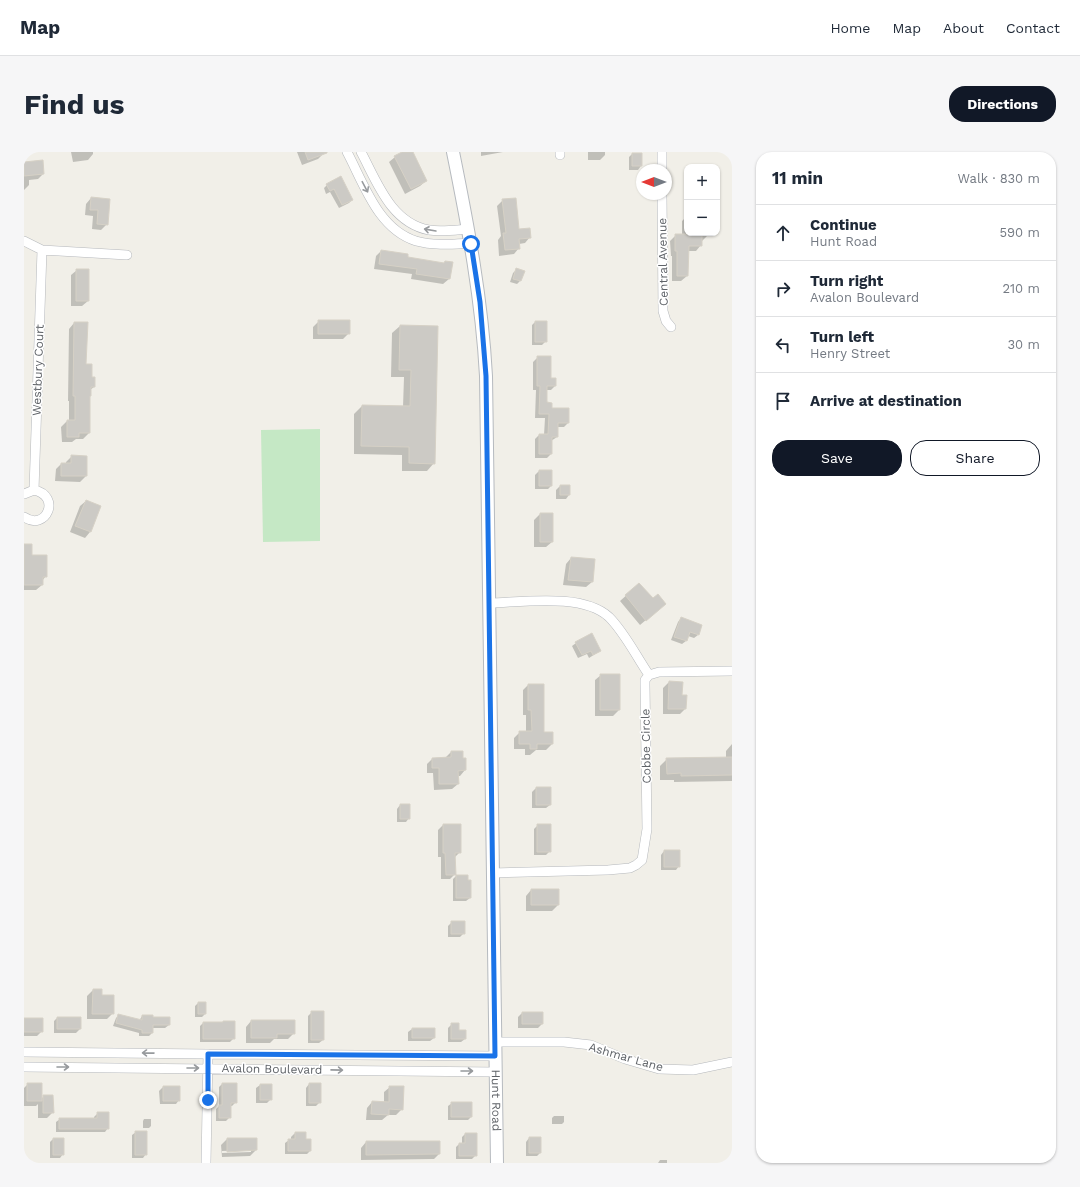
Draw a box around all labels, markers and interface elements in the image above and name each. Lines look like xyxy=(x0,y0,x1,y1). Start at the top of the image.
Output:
text: Map xyxy=(20,16,60,39)
text: Home xyxy=(830,20,870,36)
text: Map xyxy=(892,20,921,36)
text: About xyxy=(943,20,984,36)
text: Contact xyxy=(1006,20,1060,36)
button: Directions xyxy=(949,86,1056,122)
text: Find us xyxy=(24,88,124,121)
north arrow xyxy=(636,164,672,200)
map controls xyxy=(684,164,720,236)
button: + xyxy=(684,164,720,200)
text: 11 min xyxy=(772,168,823,188)
text: Walk · 830 m xyxy=(958,171,1040,186)
one-way arrow xyxy=(362,180,369,192)
button: − xyxy=(684,200,720,236)
text: Continue xyxy=(810,216,877,234)
street label: Central Avenue xyxy=(655,218,671,306)
icon: ahead xyxy=(772,222,794,244)
one-way arrow xyxy=(423,225,436,233)
text: 590 m xyxy=(1000,225,1040,240)
text: Hunt Road xyxy=(810,234,877,249)
route start xyxy=(462,235,480,253)
text: Turn right xyxy=(810,272,883,290)
icon: right xyxy=(772,278,794,300)
text: 210 m xyxy=(1002,281,1040,296)
text: Avalon Boulevard xyxy=(810,290,919,305)
street label: Westbury Court xyxy=(29,324,47,416)
text: Turn left xyxy=(810,328,874,346)
icon: left xyxy=(772,334,794,356)
text: 30 m xyxy=(1008,337,1040,352)
text: Henry Street xyxy=(810,346,890,361)
icon: arrive xyxy=(772,390,794,412)
text: Arrive at destination xyxy=(810,392,962,410)
button: Save xyxy=(772,440,902,476)
button: Share xyxy=(910,440,1040,476)
street label: Cobbe Circle xyxy=(638,708,654,784)
street label: Ashmar Lane xyxy=(587,1040,665,1074)
one-way arrow xyxy=(142,1049,155,1057)
street label: Avalon Boulevard xyxy=(222,1061,322,1077)
one-way arrow xyxy=(56,1063,69,1071)
one-way arrow xyxy=(186,1064,199,1072)
one-way arrow xyxy=(330,1066,343,1074)
one-way arrow xyxy=(460,1068,473,1075)
street label: Hunt Road xyxy=(489,1069,504,1131)
route end xyxy=(199,1091,217,1109)

